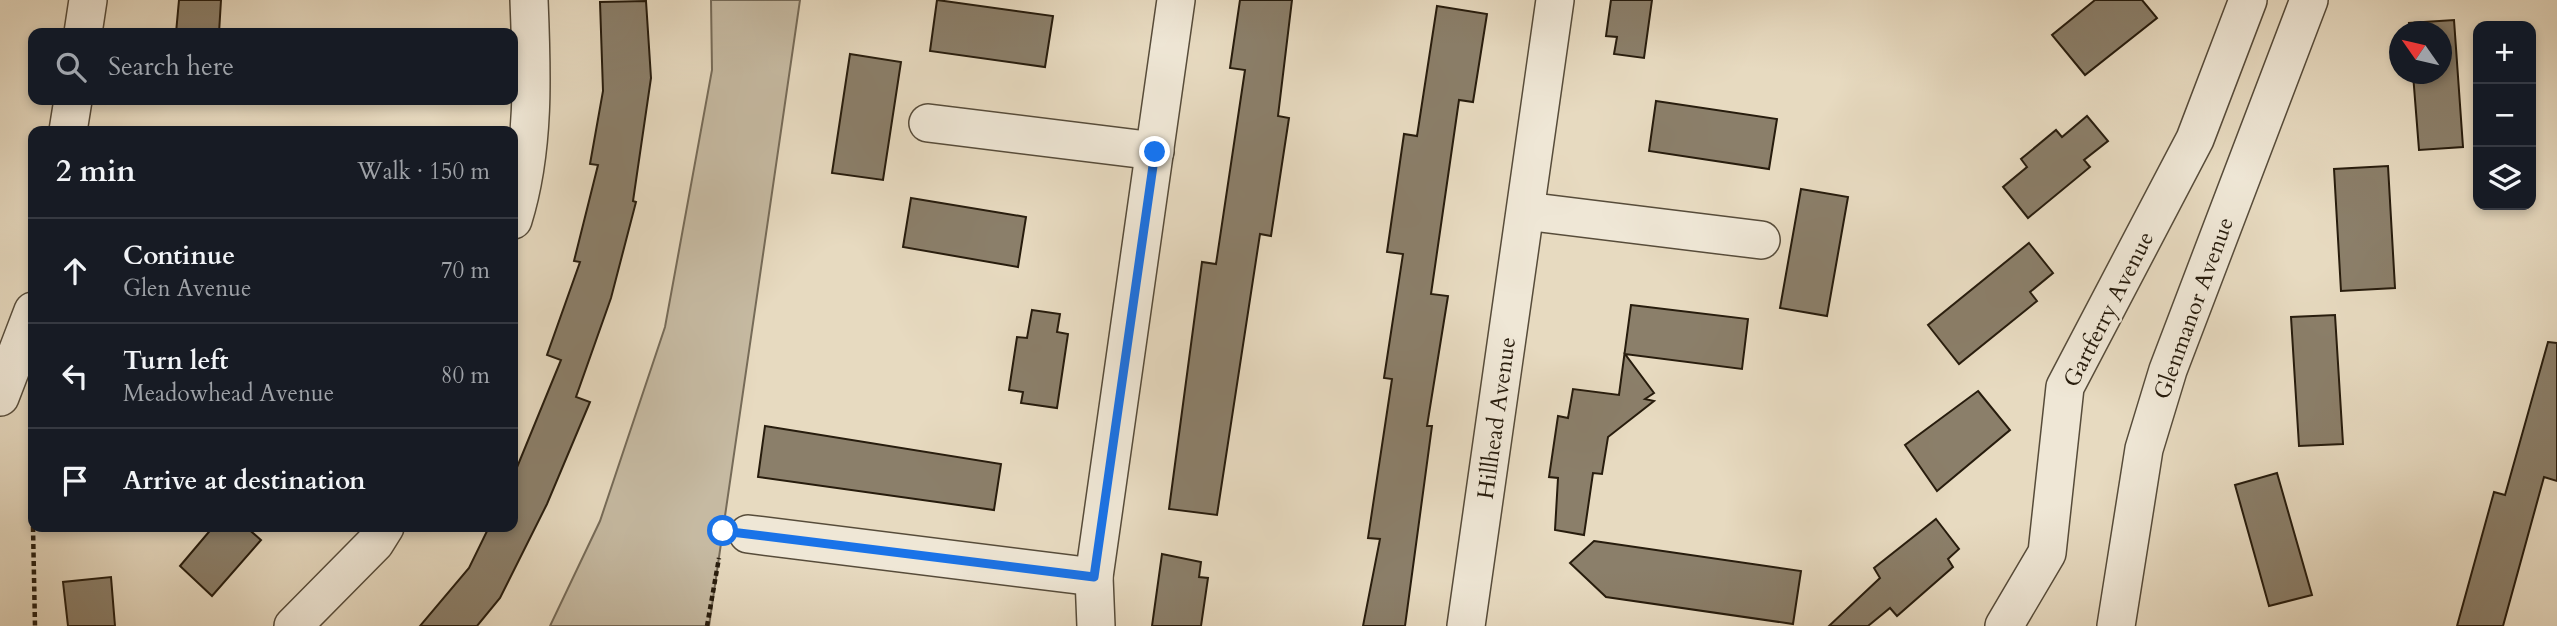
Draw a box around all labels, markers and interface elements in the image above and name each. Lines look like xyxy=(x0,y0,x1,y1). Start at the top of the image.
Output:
north arrow xyxy=(2389,21,2452,84)
map controls xyxy=(2473,21,2536,210)
button: + xyxy=(2473,21,2536,84)
search box xyxy=(28,28,518,105)
icon: search xyxy=(52,48,90,86)
text: Search here xyxy=(108,49,234,84)
button: − xyxy=(2473,84,2536,147)
route end xyxy=(1139,136,1170,167)
button: layers xyxy=(2473,147,2536,210)
text: 2 min xyxy=(56,151,136,192)
text: Walk · 150 m xyxy=(357,156,490,187)
street label: Glenmanor Avenue xyxy=(2146,213,2241,404)
street label: Gartferry Avenue xyxy=(2056,226,2161,392)
text: Continue xyxy=(123,238,235,273)
icon: ahead xyxy=(56,252,94,290)
text: 70 m xyxy=(441,255,490,286)
text: Glen Avenue xyxy=(123,273,251,304)
street label: Hillhead Avenue xyxy=(1470,335,1523,501)
text: Turn left xyxy=(123,343,228,378)
icon: left xyxy=(56,357,94,395)
text: 80 m xyxy=(441,360,490,391)
text: Meadowhead Avenue xyxy=(123,378,334,409)
icon: arrive xyxy=(56,462,94,500)
text: Arrive at destination xyxy=(123,463,366,498)
route start xyxy=(707,515,738,546)

